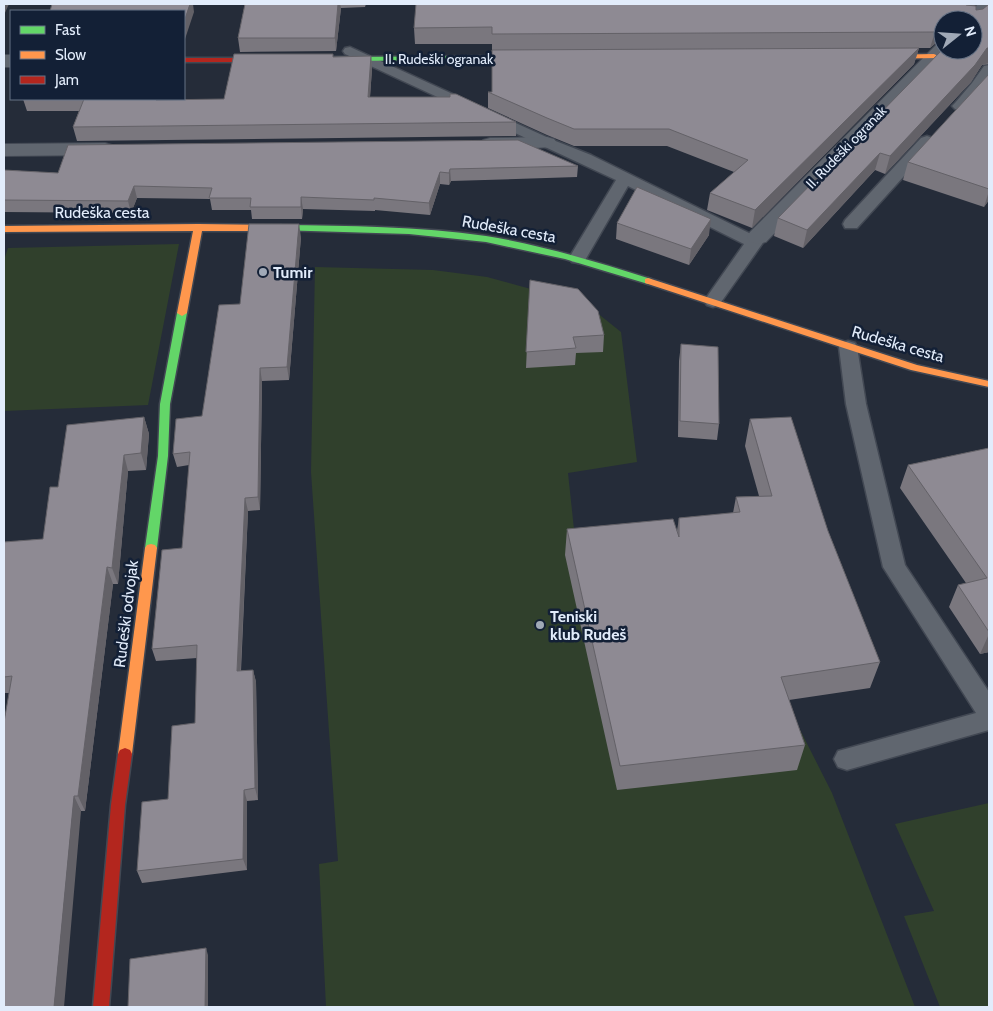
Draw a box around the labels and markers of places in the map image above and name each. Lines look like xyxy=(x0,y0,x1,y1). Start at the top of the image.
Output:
place label: Tumir xyxy=(273,263,313,282)
marker: Tumir xyxy=(257,266,269,278)
place label: Teniski klub Rudeš xyxy=(550,607,626,644)
marker: Teniski klub Rudeš xyxy=(534,619,546,631)

